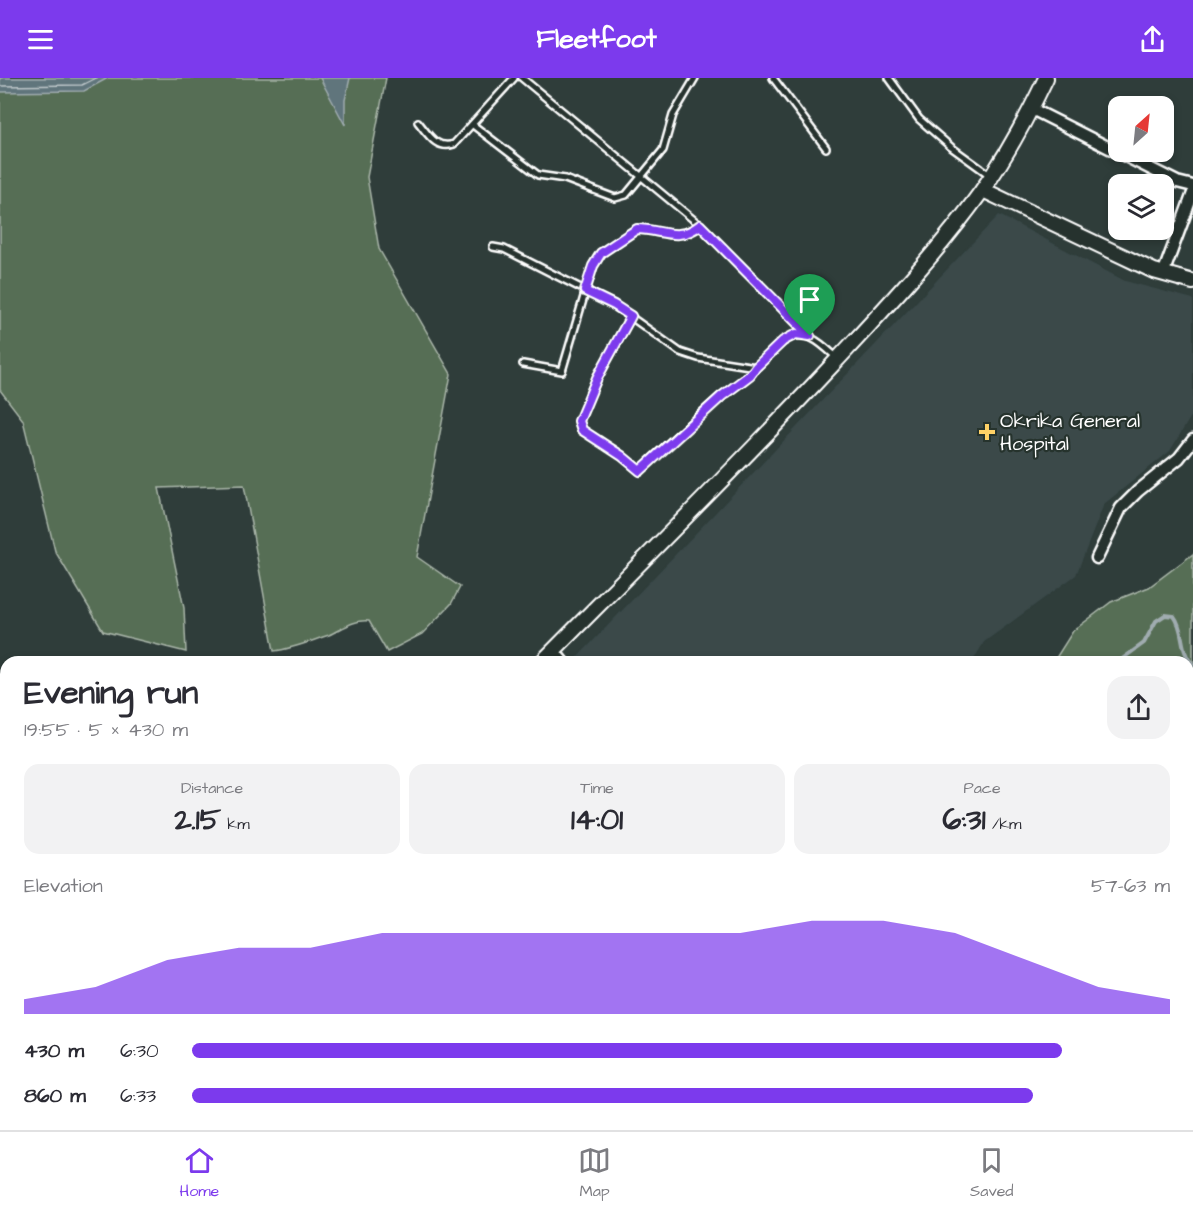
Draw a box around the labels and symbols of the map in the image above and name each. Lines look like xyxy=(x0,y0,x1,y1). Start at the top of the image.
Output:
north arrow xyxy=(1108,96,1174,162)
pin xyxy=(784,274,835,336)
place label: Okrika General Hospital xyxy=(1000,407,1140,458)
marker: Okrika General Hospital xyxy=(978,423,996,441)

